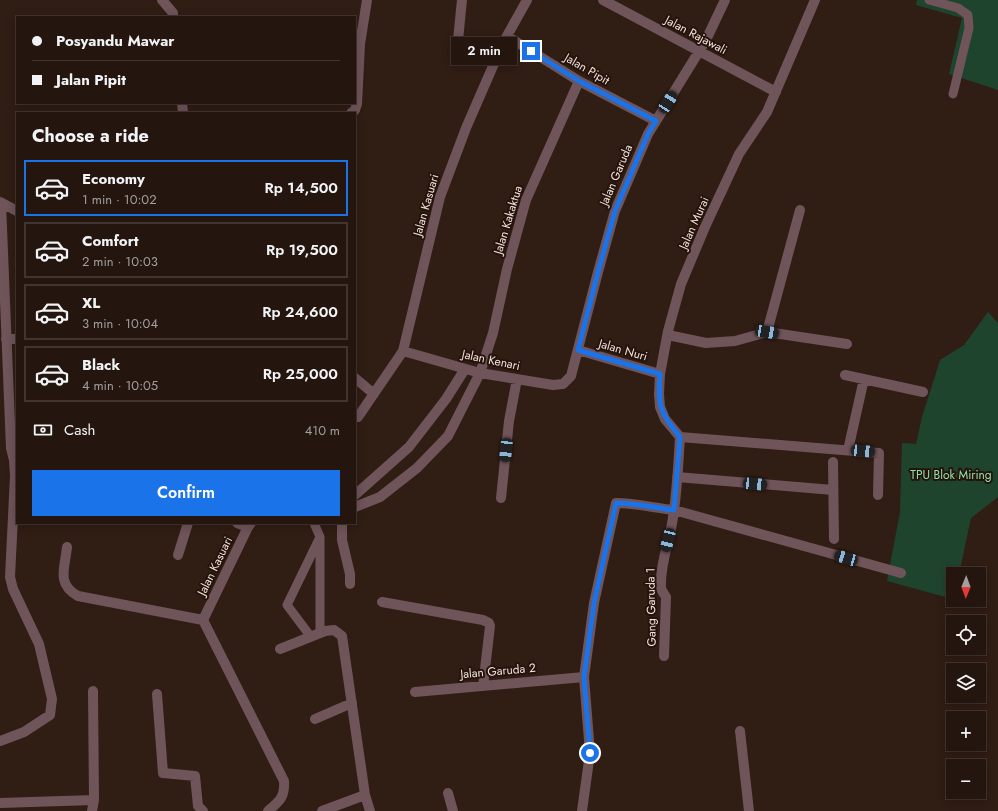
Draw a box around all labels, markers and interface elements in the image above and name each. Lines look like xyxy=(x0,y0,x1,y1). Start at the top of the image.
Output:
street label: Jalan Rajawali xyxy=(660,10,730,59)
text: Posyandu Mawar xyxy=(56,30,174,52)
callout: 2 min xyxy=(451,37,517,65)
text: 2 min xyxy=(467,41,501,60)
route end xyxy=(522,42,540,60)
street label: Jalan Pipit xyxy=(559,48,613,89)
text: Jalan Pipit xyxy=(56,69,126,91)
car xyxy=(656,89,680,115)
text: Choose a ride xyxy=(32,123,149,149)
street label: Jalan Garuda xyxy=(594,141,637,210)
text: Economy xyxy=(82,168,145,190)
icon: car xyxy=(34,170,70,206)
street label: Jalan Kasuari xyxy=(408,172,443,240)
text: Rp 14,500 xyxy=(264,177,338,199)
street label: Jalan Kakaktua xyxy=(488,183,527,258)
text: 1 min · 10:02 xyxy=(82,190,157,209)
street label: Jalan Murai xyxy=(674,194,714,254)
text: Comfort xyxy=(82,230,139,252)
icon: car xyxy=(34,232,70,268)
text: Rp 19,500 xyxy=(266,239,338,261)
text: 2 min · 10:03 xyxy=(82,252,158,271)
text: XL xyxy=(82,292,100,314)
icon: car xyxy=(34,294,70,330)
text: Rp 24,600 xyxy=(262,301,338,323)
text: 3 min · 10:04 xyxy=(82,314,158,333)
car xyxy=(754,324,780,340)
street label: Jalan Nuri xyxy=(595,334,649,366)
street label: Jalan Kenari xyxy=(458,345,522,375)
text: Black xyxy=(82,354,120,376)
icon: car xyxy=(34,356,70,392)
text: Rp 25,000 xyxy=(263,363,338,385)
text: 4 min · 10:05 xyxy=(82,376,158,395)
icon: cash xyxy=(32,419,54,441)
text: Cash xyxy=(64,419,95,441)
text: 410 m xyxy=(305,421,340,440)
car xyxy=(499,437,513,463)
car xyxy=(851,444,875,458)
park label: TPU Blok Miring xyxy=(910,466,992,484)
button: Confirm xyxy=(32,470,340,516)
car xyxy=(743,477,767,491)
car xyxy=(659,527,677,553)
street label: Jalan Kasuari xyxy=(192,533,237,600)
car xyxy=(833,549,859,567)
street label: Gang Garuda 1 xyxy=(641,567,661,647)
north arrow xyxy=(946,567,986,607)
map controls xyxy=(946,567,986,799)
button: locate xyxy=(946,615,986,655)
street label: Jalan Garuda 2 xyxy=(458,659,537,683)
button: layers xyxy=(946,663,986,703)
button: + xyxy=(946,711,986,751)
route start xyxy=(581,744,599,762)
button: − xyxy=(946,759,986,799)

